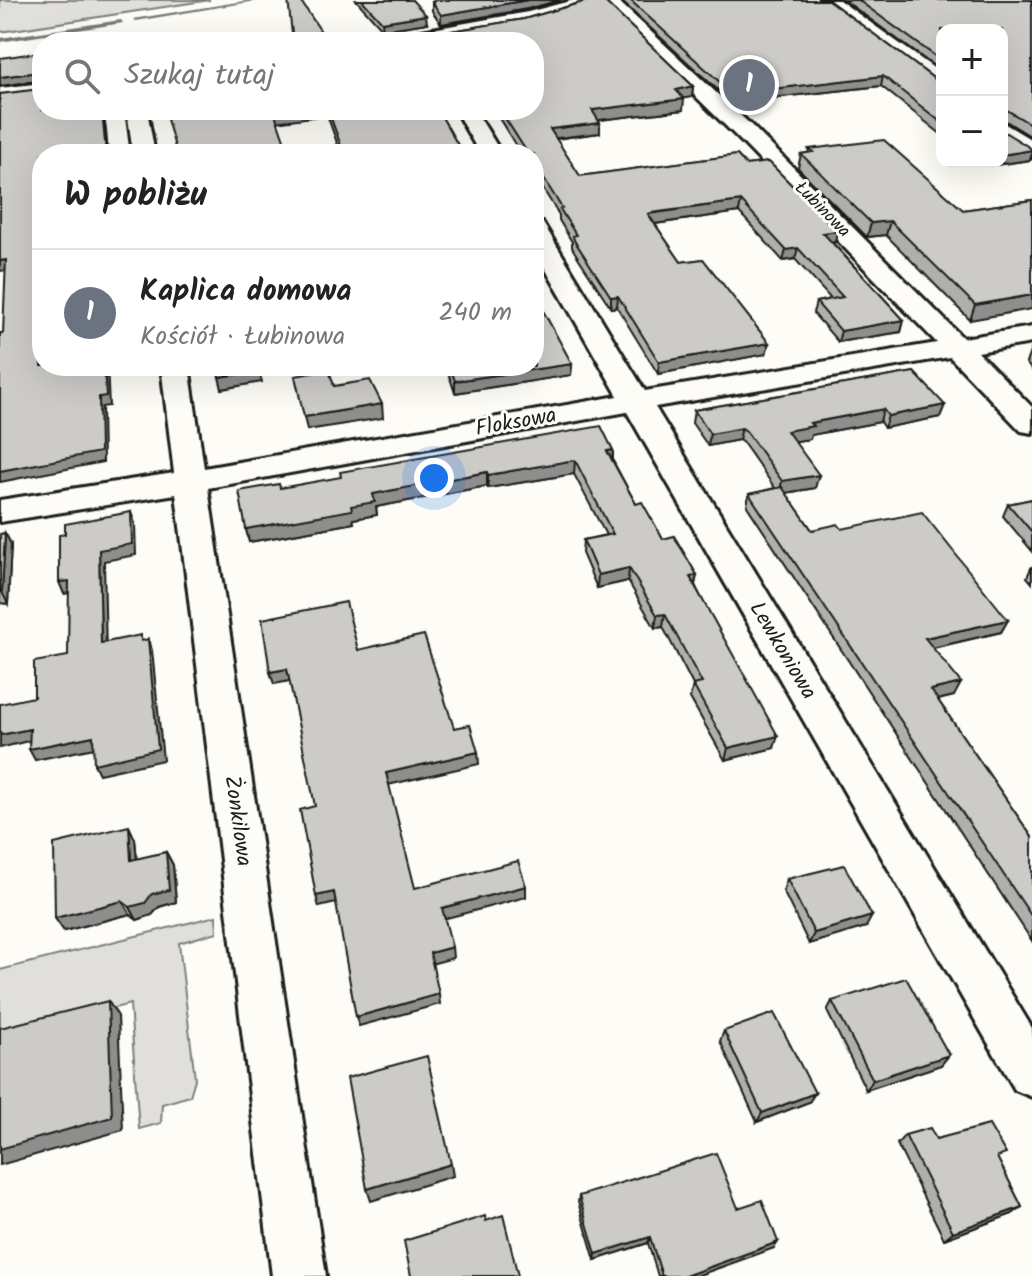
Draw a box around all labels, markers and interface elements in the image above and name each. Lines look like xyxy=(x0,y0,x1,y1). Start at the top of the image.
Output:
map controls xyxy=(936,24,1008,168)
button: + xyxy=(936,24,1008,96)
search box xyxy=(32,32,544,120)
text: Szukaj tutaj xyxy=(124,52,275,100)
icon: search xyxy=(60,54,104,98)
pin: 1 xyxy=(723,55,775,115)
button: − xyxy=(936,96,1008,168)
text: W pobliżu xyxy=(64,169,207,223)
street label: Łubinowa xyxy=(787,175,857,245)
text: Kaplica domowa xyxy=(140,268,352,316)
text: 1 xyxy=(86,292,94,334)
text: 240 m xyxy=(438,292,512,334)
text: Kościół · Łubinowa xyxy=(140,316,345,358)
street label: Floksowa xyxy=(473,399,559,447)
your location xyxy=(414,458,454,498)
street label: Lewkoniowa xyxy=(739,595,825,707)
street label: Żonkilowa xyxy=(213,773,261,869)

